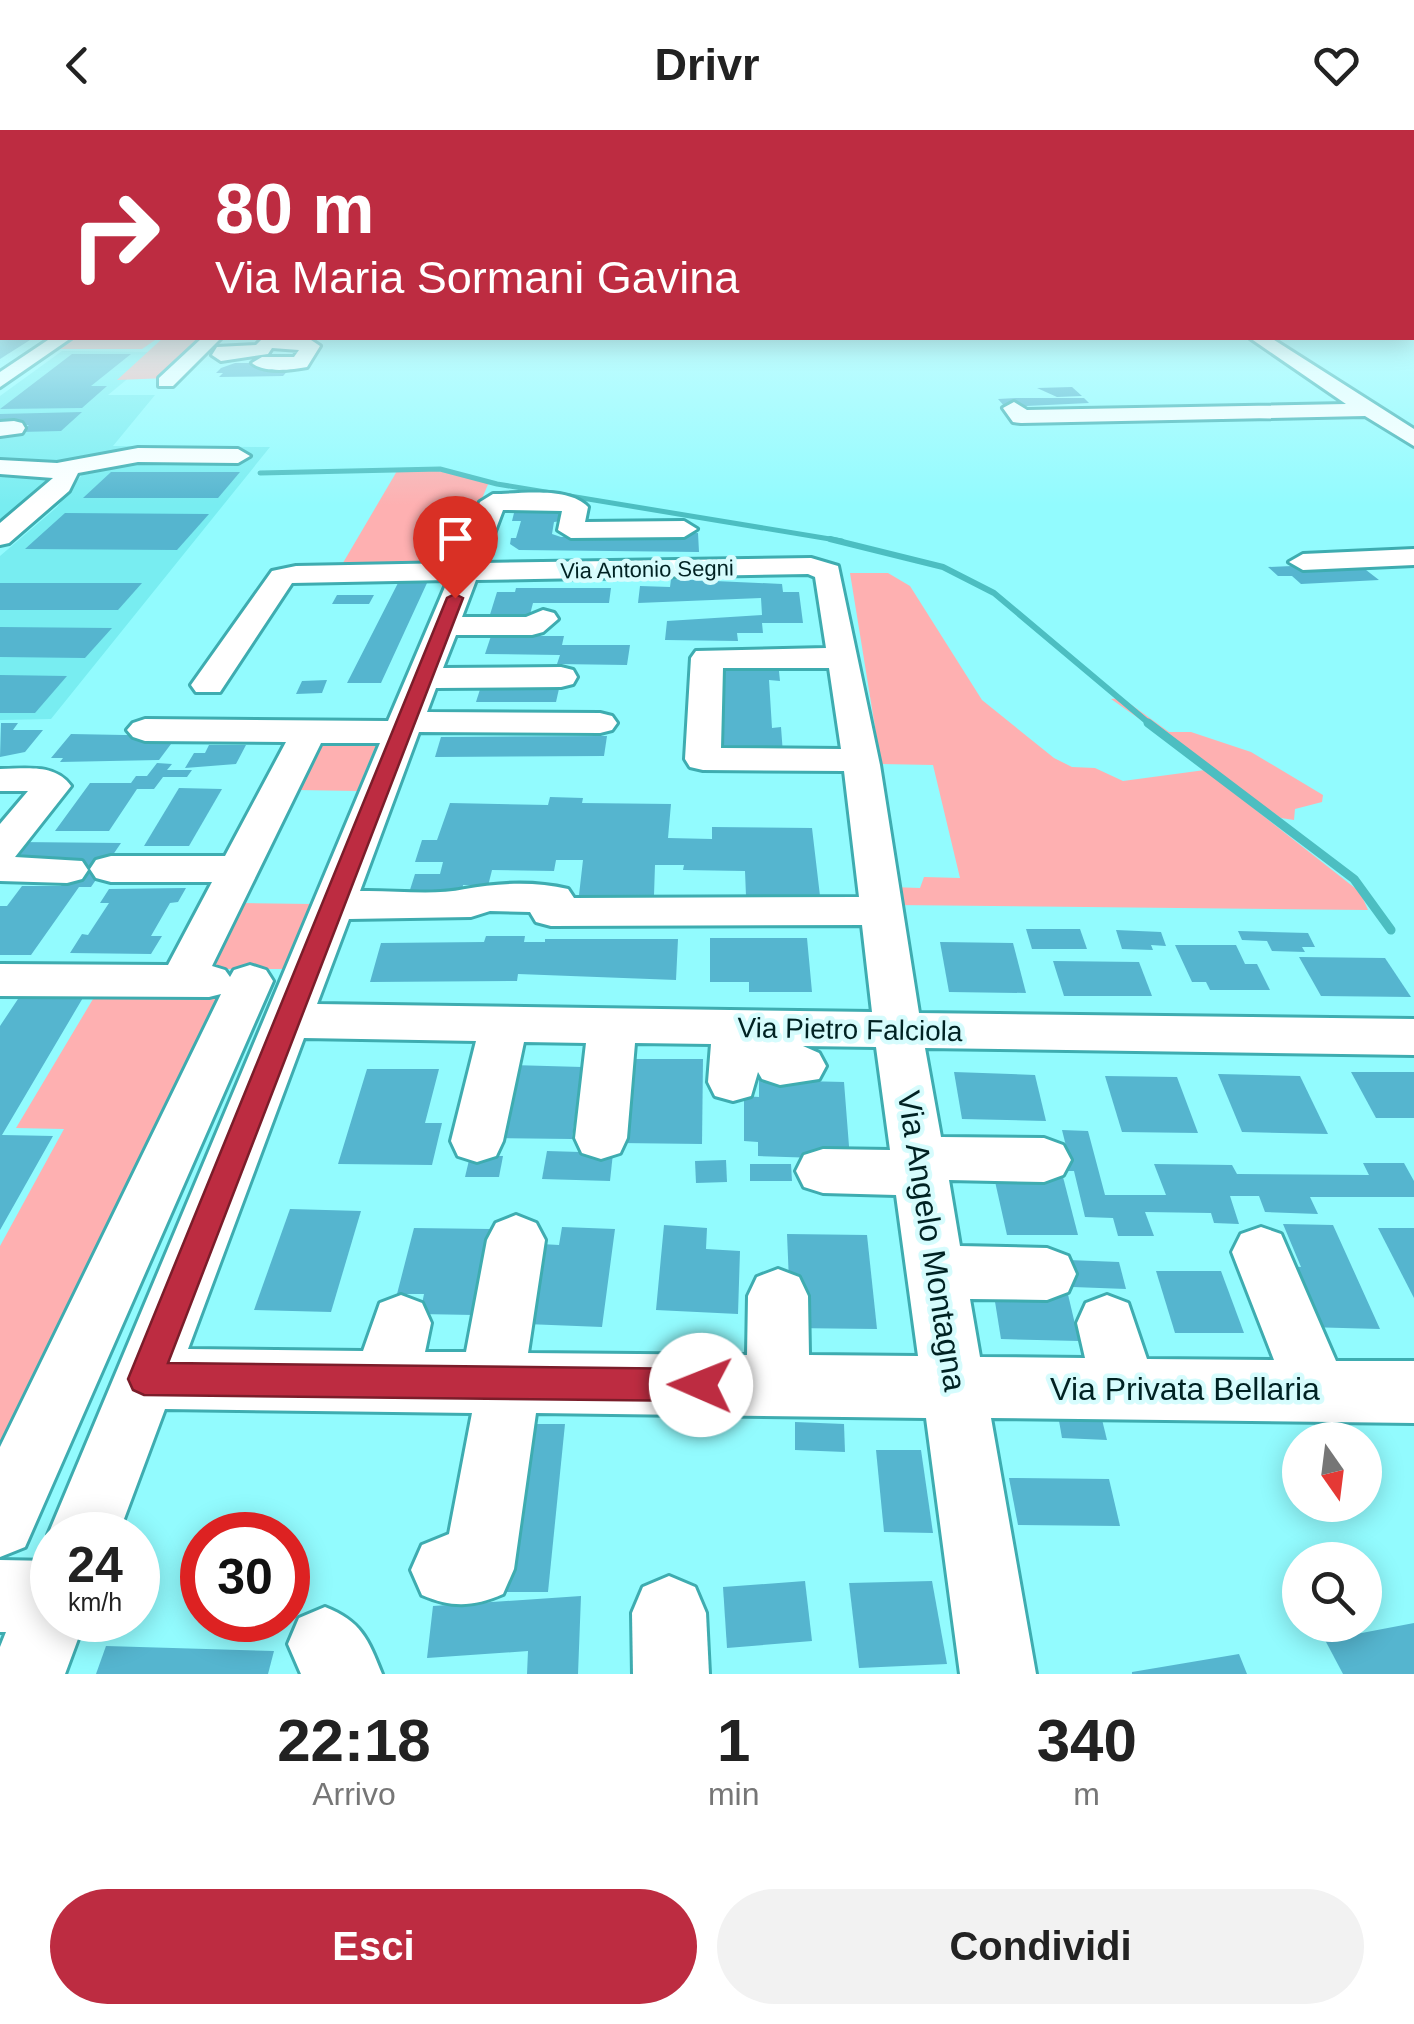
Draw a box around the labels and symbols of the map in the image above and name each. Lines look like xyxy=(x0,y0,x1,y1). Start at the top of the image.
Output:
pin xyxy=(413,496,498,599)
street label: Via Antonio Segni xyxy=(560,555,734,584)
street label: Via Pietro Falciola xyxy=(737,1012,963,1047)
street label: Via Angelo Montagna xyxy=(890,1088,974,1394)
position arrow xyxy=(649,1333,753,1437)
street label: Via Privata Bellaria xyxy=(1050,1371,1320,1407)
north arrow xyxy=(1282,1422,1382,1522)
speed limit sign: 30 xyxy=(180,1512,310,1642)

